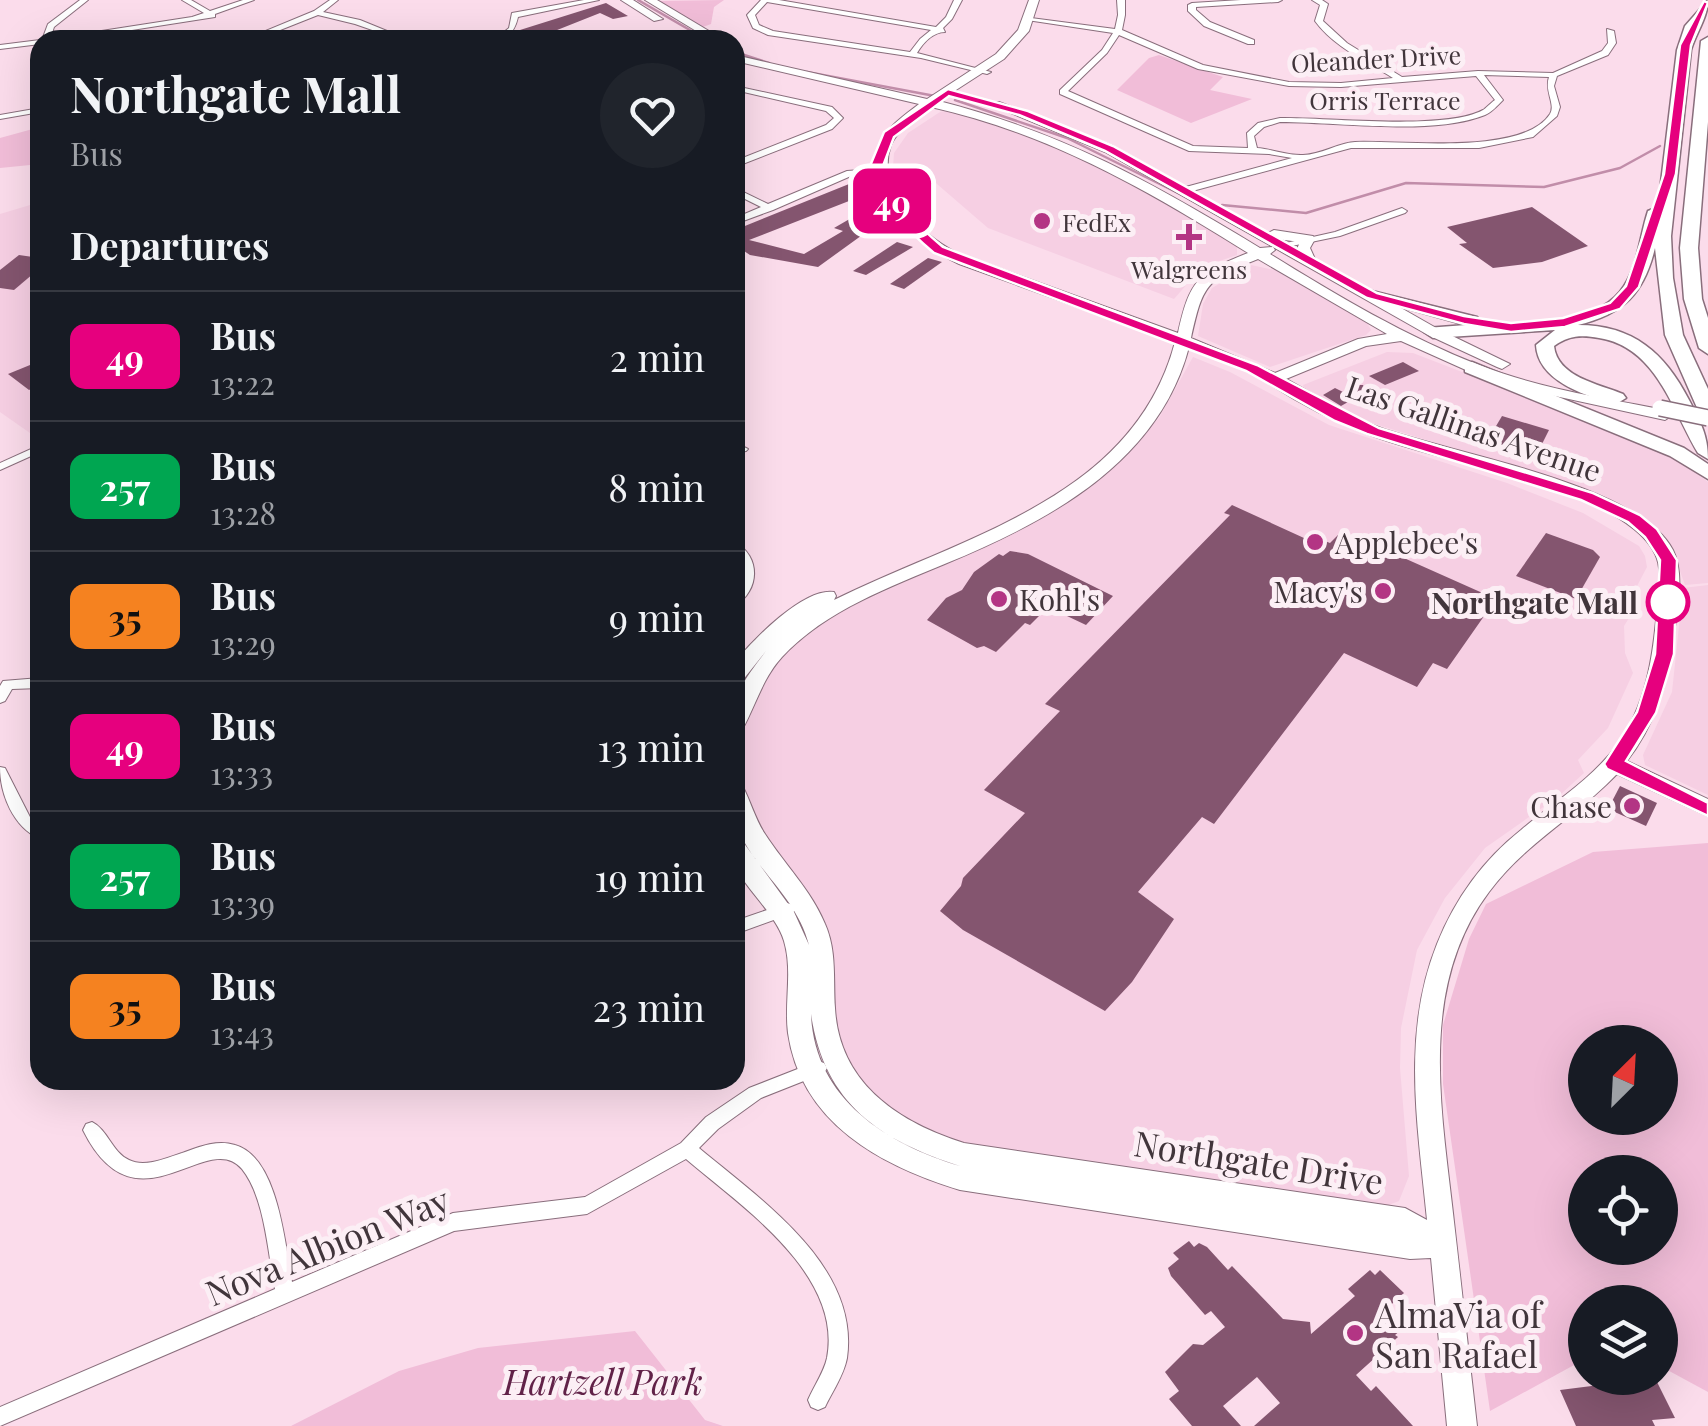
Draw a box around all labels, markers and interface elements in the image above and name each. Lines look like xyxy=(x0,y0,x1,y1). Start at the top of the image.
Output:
street label: Oleander Drive xyxy=(1290,37,1462,79)
text: Northgate Mall xyxy=(70,61,401,125)
button: heart xyxy=(600,63,705,168)
street label: Orris Terrace xyxy=(1309,83,1461,116)
text: Bus xyxy=(70,131,123,174)
line badge: 49 xyxy=(847,168,937,234)
text: 49 xyxy=(873,178,911,225)
place label: FedEx xyxy=(1062,205,1131,238)
marker: FedEx xyxy=(1031,210,1053,232)
text: Departures xyxy=(70,219,269,270)
marker: Walgreens xyxy=(1178,226,1200,248)
place label: Walgreens xyxy=(1130,252,1247,285)
text: Bus xyxy=(210,309,276,360)
text: 2 min xyxy=(610,331,705,382)
text: 49 xyxy=(106,333,144,380)
text: 13:22 xyxy=(210,360,275,403)
street label: Las Gallinas Avenue xyxy=(1341,366,1607,490)
text: Bus xyxy=(210,439,276,490)
text: 8 min xyxy=(608,461,705,512)
text: 257 xyxy=(100,463,150,510)
text: 13:28 xyxy=(210,490,276,533)
place label: Applebee's xyxy=(1334,522,1478,562)
marker: Applebee's xyxy=(1304,531,1326,553)
text: Bus xyxy=(210,569,276,620)
place label: Macy's xyxy=(1273,571,1363,611)
place label: Kohl's xyxy=(1019,579,1100,619)
marker: Macy's xyxy=(1372,580,1394,602)
marker: Northgate Mall xyxy=(1647,581,1689,623)
place label: Northgate Mall xyxy=(1431,582,1638,622)
marker: Kohl's xyxy=(988,588,1010,610)
text: 9 min xyxy=(609,591,705,642)
text: 35 xyxy=(108,593,142,640)
text: 13:29 xyxy=(210,620,276,663)
text: Bus xyxy=(210,699,276,750)
text: 13 min xyxy=(597,721,705,772)
text: 49 xyxy=(106,723,144,770)
text: 13:33 xyxy=(210,750,273,793)
place label: Chase xyxy=(1530,786,1612,826)
marker: Chase xyxy=(1621,795,1643,817)
text: Bus xyxy=(210,829,276,880)
text: 19 min xyxy=(595,851,705,902)
text: 257 xyxy=(100,853,150,900)
text: 13:39 xyxy=(210,880,275,923)
text: Bus xyxy=(210,959,276,1010)
text: 23 min xyxy=(593,981,705,1032)
text: 35 xyxy=(108,983,142,1030)
text: 13:43 xyxy=(210,1010,274,1053)
north arrow xyxy=(1568,1025,1678,1135)
map controls xyxy=(1568,1025,1678,1395)
street label: Northgate Drive xyxy=(1131,1118,1387,1204)
button: locate xyxy=(1568,1155,1678,1265)
street label: Nova Albion Way xyxy=(198,1175,456,1315)
button: layers xyxy=(1568,1285,1678,1395)
place label: AlmaVia of San Rafael xyxy=(1374,1290,1544,1377)
marker: AlmaVia of San Rafael xyxy=(1344,1322,1366,1344)
park label: Hartzell Park xyxy=(501,1357,703,1404)

